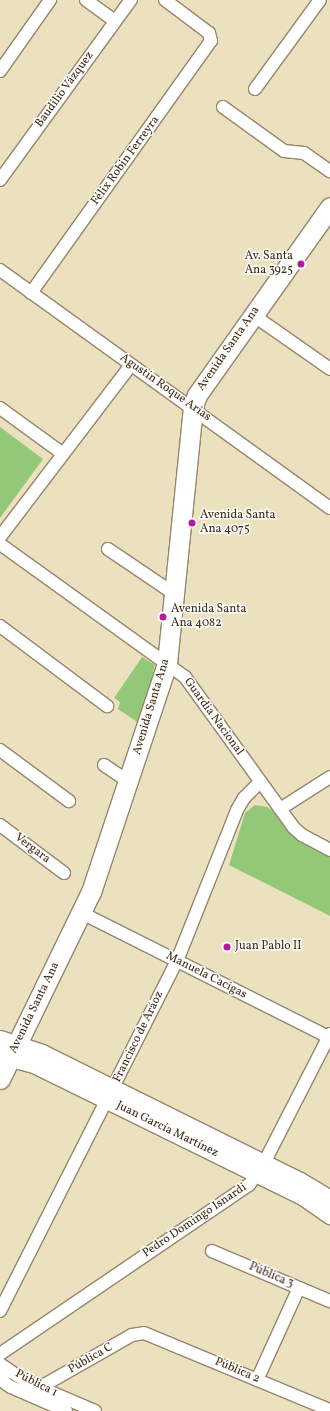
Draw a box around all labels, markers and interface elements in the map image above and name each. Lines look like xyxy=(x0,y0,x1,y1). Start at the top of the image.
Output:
street label: Baudilio Vázquez xyxy=(33,49,97,131)
street label: Félix Robin Ferreyra xyxy=(89,114,163,208)
place label: Av. Santa Ana 3925 xyxy=(245,250,293,278)
marker: Av. Santa Ana 3925 xyxy=(296,259,306,269)
street label: Avenida Santa Ana xyxy=(195,304,263,394)
street label: Agustín Roque Arias xyxy=(117,351,213,425)
place label: Avenida Santa Ana 4075 xyxy=(200,509,276,537)
marker: Avenida Santa Ana 4075 xyxy=(187,518,197,528)
place label: Avenida Santa Ana 4082 xyxy=(171,603,247,631)
marker: Avenida Santa Ana 4082 xyxy=(158,612,168,622)
street label: Avenida Santa Ana xyxy=(131,657,173,757)
street label: Guardia Nacional xyxy=(180,675,246,759)
street label: Vergara xyxy=(11,831,53,867)
place label: Juan Pablo II xyxy=(235,940,302,954)
marker: Juan Pablo II xyxy=(222,942,232,952)
street label: Manuela Cacigas xyxy=(163,949,249,1003)
street label: Avenida Santa Ana xyxy=(7,960,63,1056)
street label: Francisco de Aráoz xyxy=(111,989,167,1085)
street label: Juan García Martínez xyxy=(113,1099,221,1161)
street label: Pedro Domingo Isnardi xyxy=(140,1181,250,1261)
street label: Pública 3 xyxy=(246,1260,296,1292)
street label: Pública C xyxy=(66,1341,116,1377)
street label: Pública 2 xyxy=(212,1355,262,1387)
street label: Pública 1 xyxy=(12,1367,60,1401)

